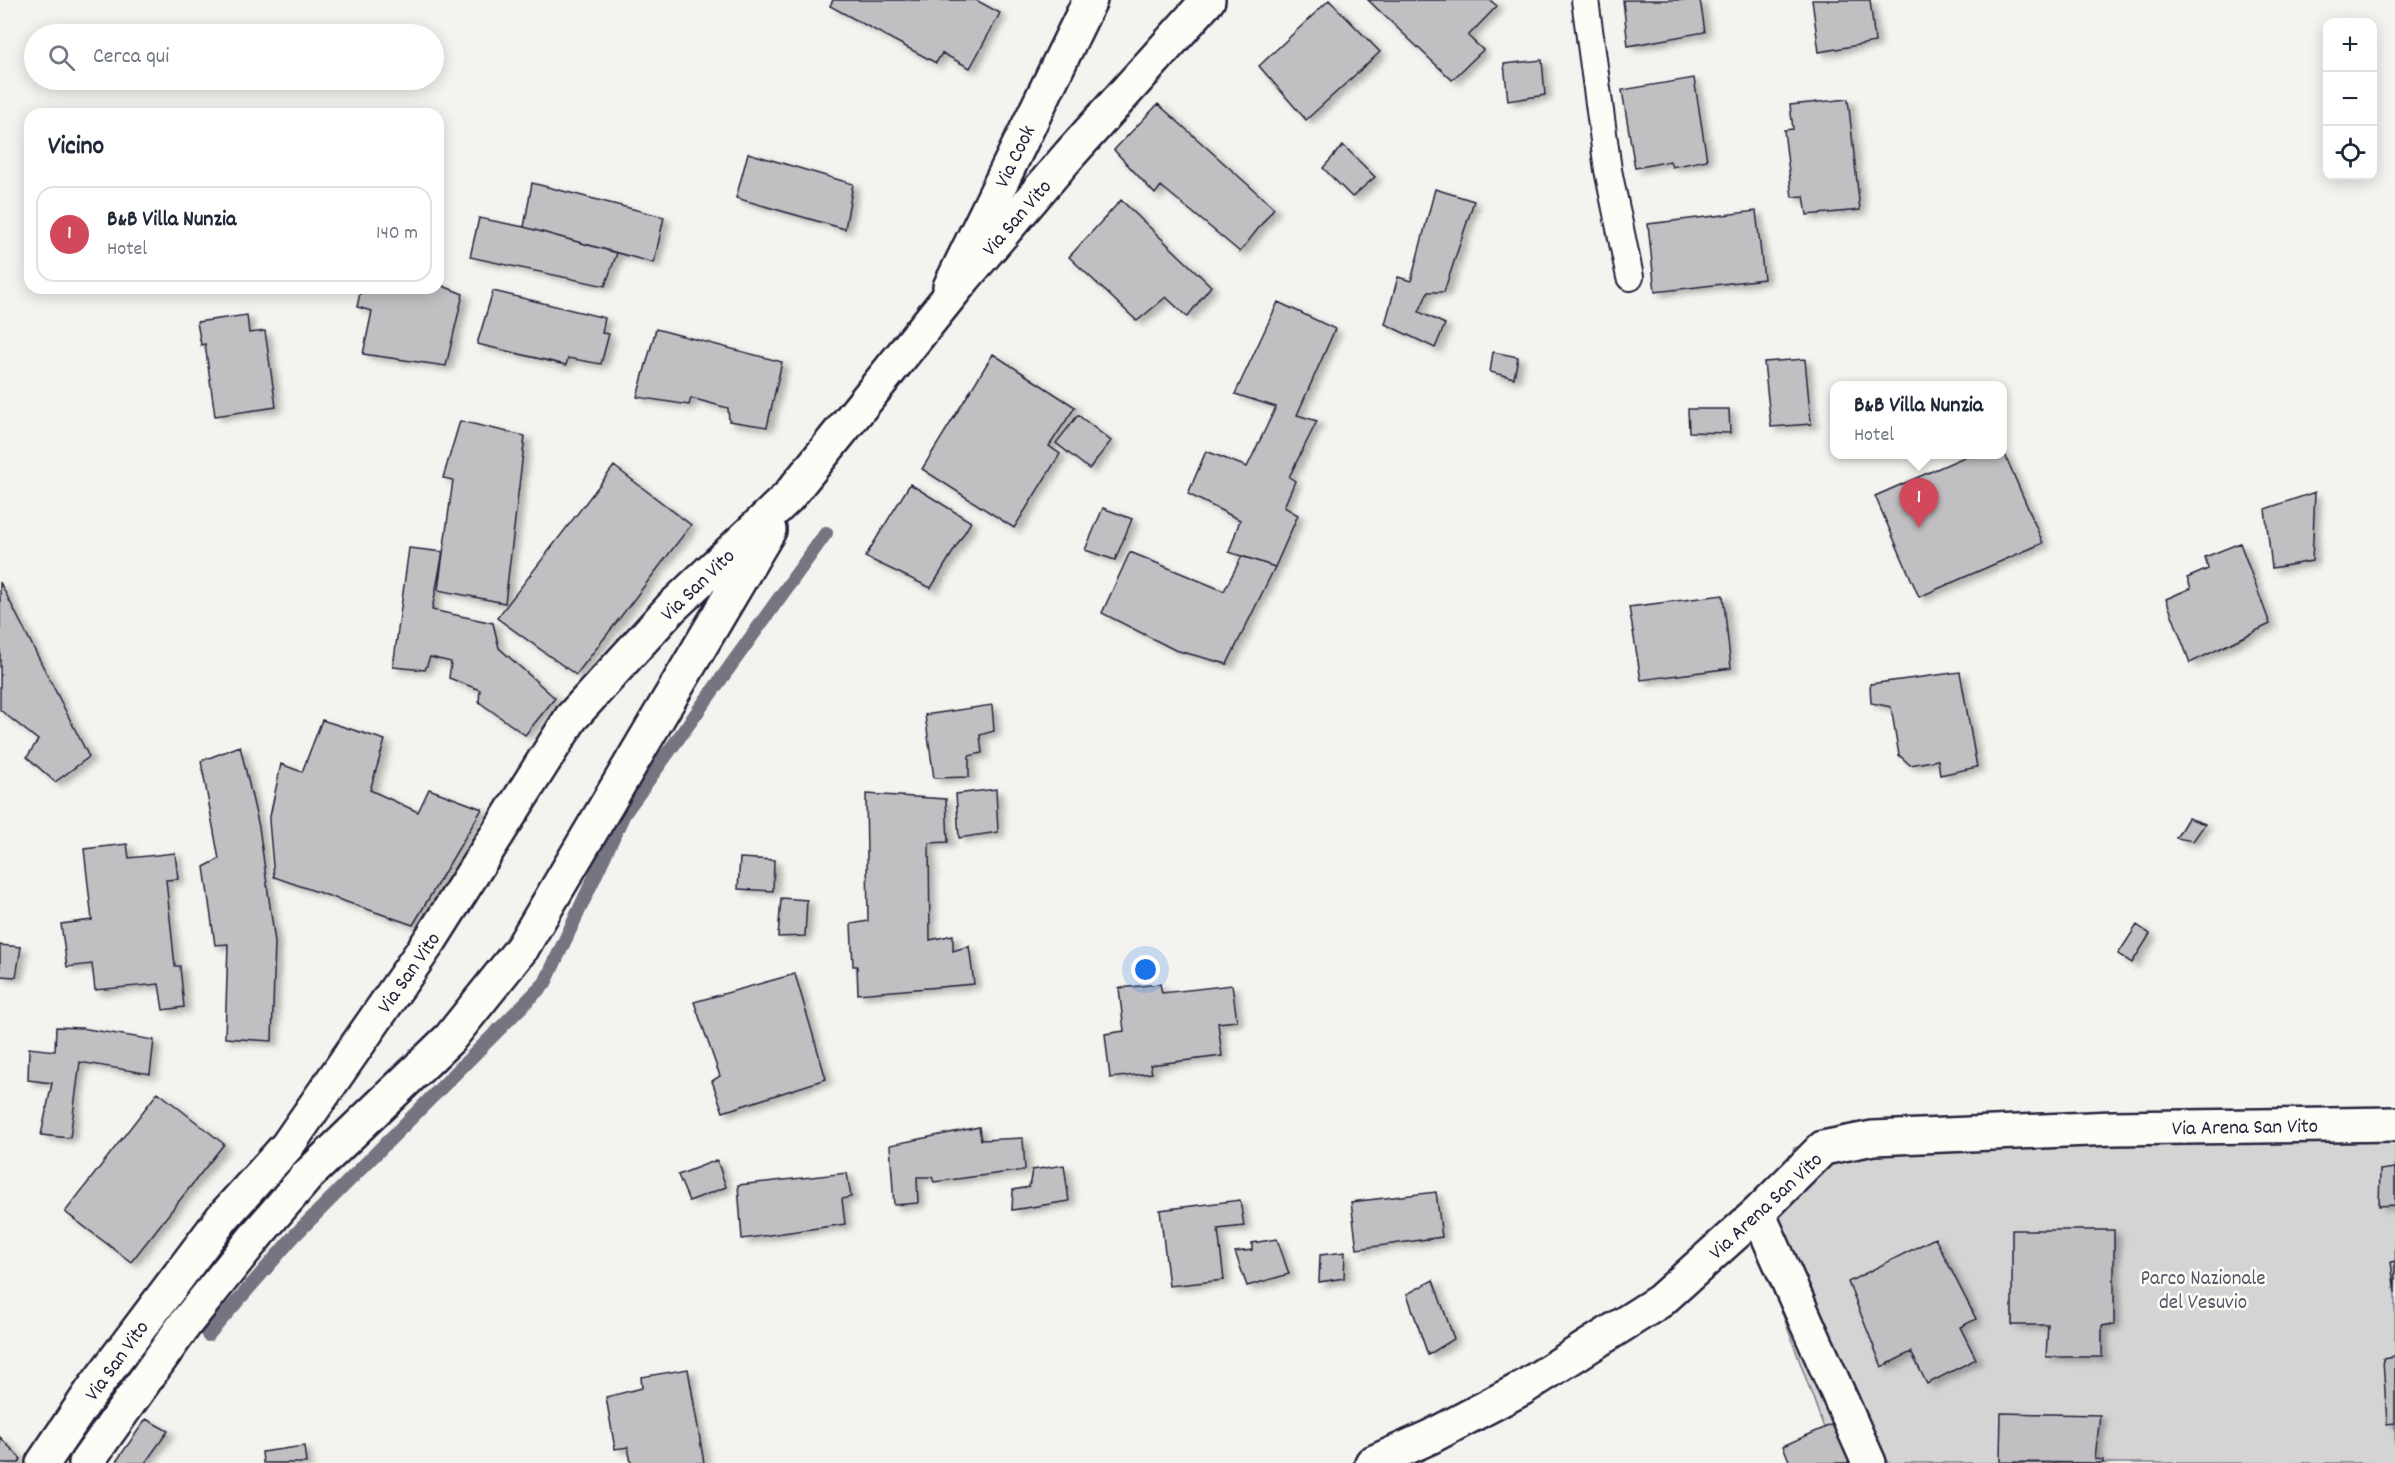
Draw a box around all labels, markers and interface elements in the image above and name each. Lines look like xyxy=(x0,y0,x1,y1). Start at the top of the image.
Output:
map controls xyxy=(2323,18,2377,180)
button: + xyxy=(2323,18,2377,72)
search box xyxy=(24,24,444,90)
icon: search xyxy=(45,41,78,74)
text: Cerca qui xyxy=(93,42,169,73)
button: − xyxy=(2323,72,2377,126)
street label: Via Cook xyxy=(989,121,1045,194)
button: locate xyxy=(2323,126,2377,180)
text: Vicino xyxy=(48,129,104,166)
street label: Via San Vito xyxy=(976,174,1060,264)
text: B&B Villa Nunzia xyxy=(107,205,236,236)
text: 1 xyxy=(67,220,72,248)
text: 140 m xyxy=(376,220,418,248)
text: Hotel xyxy=(107,236,147,264)
popup xyxy=(1830,381,2007,459)
text: B&B Villa Nunzia xyxy=(1854,391,1983,422)
text: Hotel xyxy=(1854,422,1894,450)
pin: 1 xyxy=(1900,478,1938,528)
street label: Via San Vito xyxy=(655,543,743,629)
street label: Via San Vito xyxy=(371,927,449,1021)
your location xyxy=(1131,955,1160,984)
street label: Via Arena San Vito xyxy=(2172,1113,2318,1145)
street label: Via Arena San Vito xyxy=(1703,1146,1831,1268)
park label: Parco Nazionale del Vesuvio xyxy=(2141,1265,2265,1319)
street label: Via San Vito xyxy=(79,1315,158,1408)

